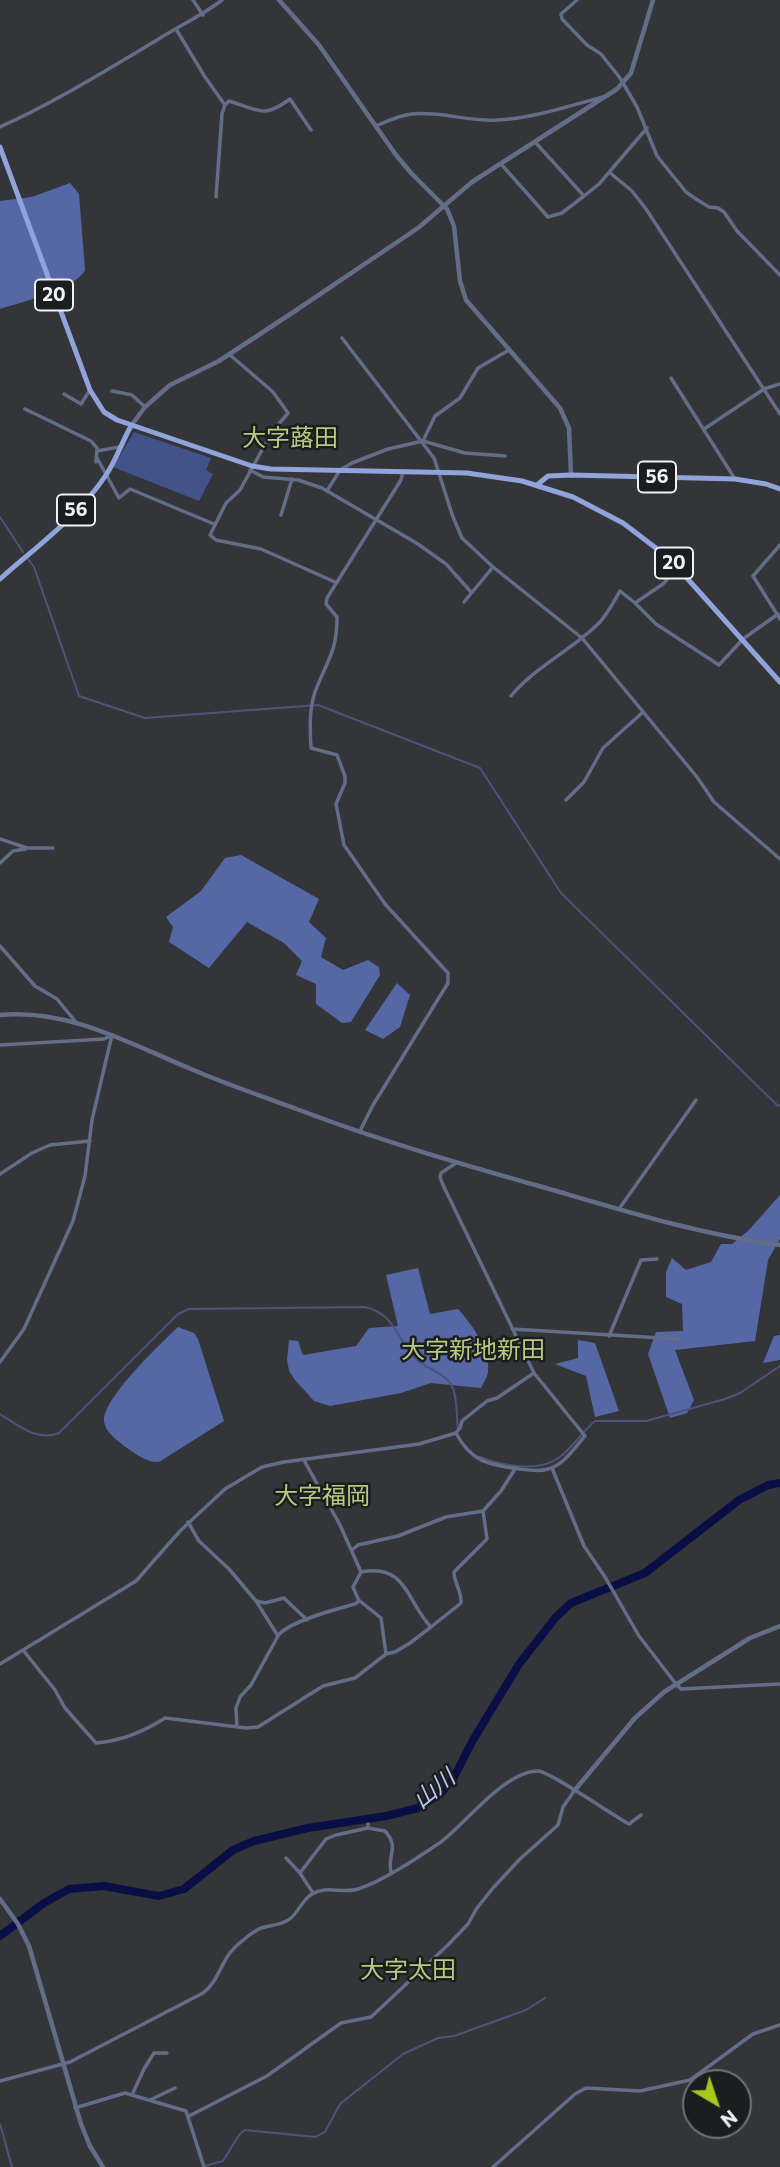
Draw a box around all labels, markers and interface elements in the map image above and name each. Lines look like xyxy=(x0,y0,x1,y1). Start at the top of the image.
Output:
road number: 20 xyxy=(35,280,73,310)
district label: 大字蕗田 xyxy=(242,424,338,452)
road number: 56 xyxy=(638,462,676,492)
road number: 56 xyxy=(57,495,95,526)
road number: 20 xyxy=(655,548,693,578)
district label: 大字新地新田 xyxy=(401,1336,545,1364)
district label: 大字福岡 xyxy=(274,1482,370,1510)
water label: 山川 xyxy=(407,1764,461,1814)
district label: 大字太田 xyxy=(360,1956,456,1984)
north arrow xyxy=(682,2069,752,2139)
text: N xyxy=(716,2106,742,2133)

